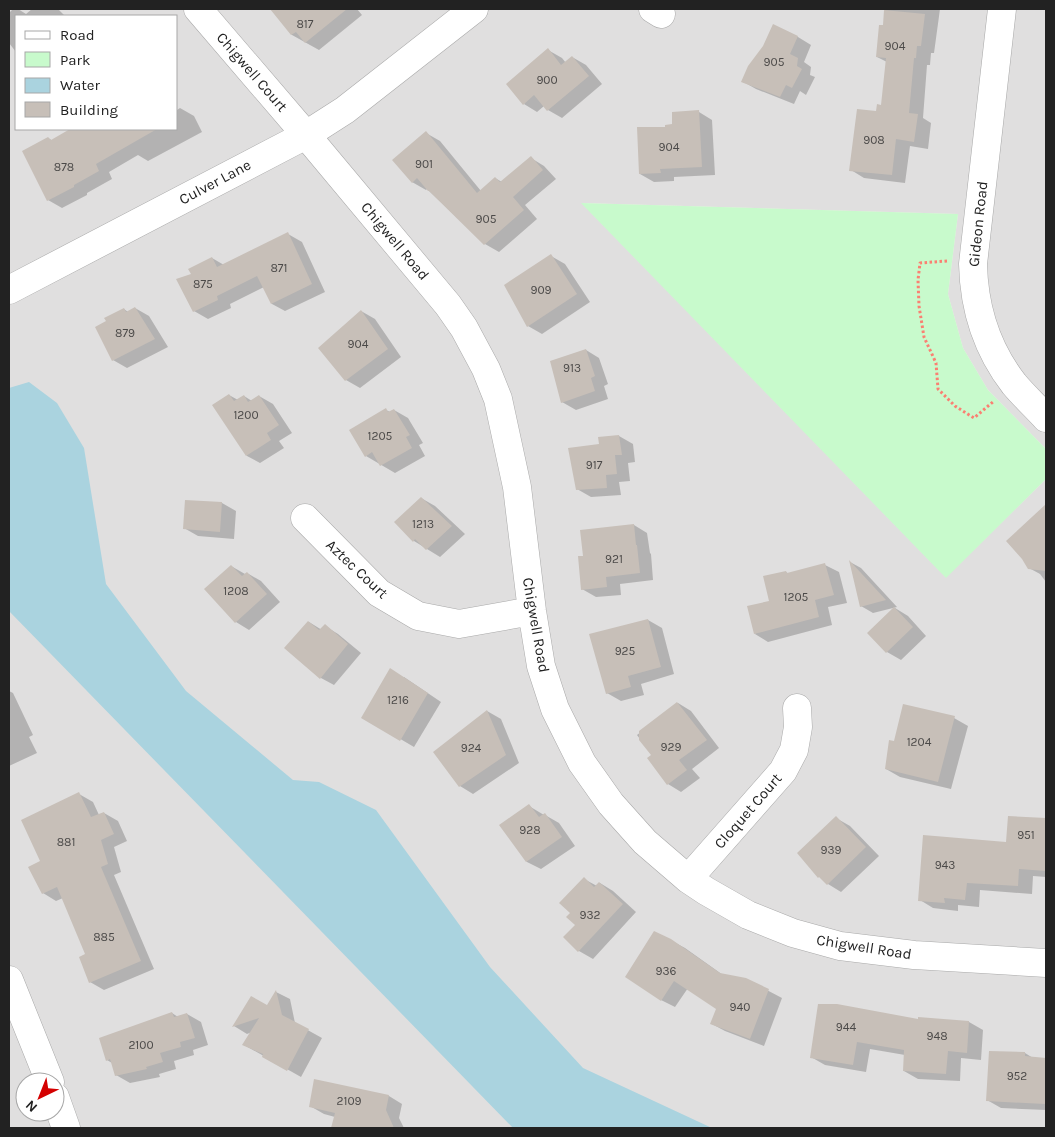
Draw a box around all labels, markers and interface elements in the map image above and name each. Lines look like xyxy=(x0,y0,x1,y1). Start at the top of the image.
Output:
legend xyxy=(15,15,178,130)
house number: 817 xyxy=(297,17,314,31)
text: Road xyxy=(60,26,95,44)
street label: Chigwell Court xyxy=(213,29,292,116)
house number: 904 xyxy=(885,39,906,53)
text: Park xyxy=(60,51,90,69)
house number: 905 xyxy=(764,55,785,69)
house number: 900 xyxy=(536,73,558,87)
text: Water xyxy=(60,76,101,94)
text: Building xyxy=(60,101,118,119)
house number: 908 xyxy=(863,133,885,147)
house number: 904 xyxy=(659,140,680,154)
street label: Culver Lane xyxy=(176,156,254,208)
house number: 901 xyxy=(415,157,433,171)
house number: 878 xyxy=(54,160,74,174)
street label: Gideon Road xyxy=(965,180,991,268)
street label: Chigwell Road xyxy=(357,198,433,284)
house number: 905 xyxy=(476,212,497,226)
house number: 871 xyxy=(271,261,287,275)
house number: 875 xyxy=(193,277,213,291)
house number: 909 xyxy=(530,283,552,297)
house number: 879 xyxy=(115,326,135,340)
house number: 904 xyxy=(348,337,369,351)
house number: 913 xyxy=(563,361,581,375)
house number: 1200 xyxy=(233,408,259,422)
house number: 1205 xyxy=(368,429,393,443)
house number: 917 xyxy=(586,458,603,472)
house number: 1213 xyxy=(412,517,434,531)
street label: Aztec Court xyxy=(322,536,392,602)
house number: 921 xyxy=(605,552,623,566)
street label: Chigwell Road xyxy=(519,576,553,674)
house number: 1208 xyxy=(223,584,249,598)
house number: 1205 xyxy=(784,590,809,604)
house number: 925 xyxy=(615,644,636,658)
house number: 1216 xyxy=(387,693,409,707)
house number: 1204 xyxy=(907,735,932,749)
house number: 929 xyxy=(661,740,681,754)
house number: 924 xyxy=(461,741,482,755)
street label: Cloquet Court xyxy=(710,769,786,852)
house number: 928 xyxy=(519,823,541,837)
house number: 951 xyxy=(1017,828,1035,842)
house number: 881 xyxy=(57,835,75,849)
house number: 939 xyxy=(820,843,842,857)
house number: 943 xyxy=(935,858,955,872)
house number: 932 xyxy=(579,908,601,922)
house number: 885 xyxy=(93,930,115,944)
street label: Chigwell Road xyxy=(815,931,913,963)
house number: 936 xyxy=(656,964,677,978)
house number: 940 xyxy=(730,1000,750,1014)
house number: 944 xyxy=(836,1020,856,1034)
house number: 948 xyxy=(926,1029,948,1043)
house number: 2100 xyxy=(128,1038,154,1052)
house number: 952 xyxy=(1007,1069,1027,1083)
north arrow xyxy=(15,1072,65,1122)
house number: 2109 xyxy=(336,1094,362,1108)
text: N xyxy=(22,1096,41,1116)

